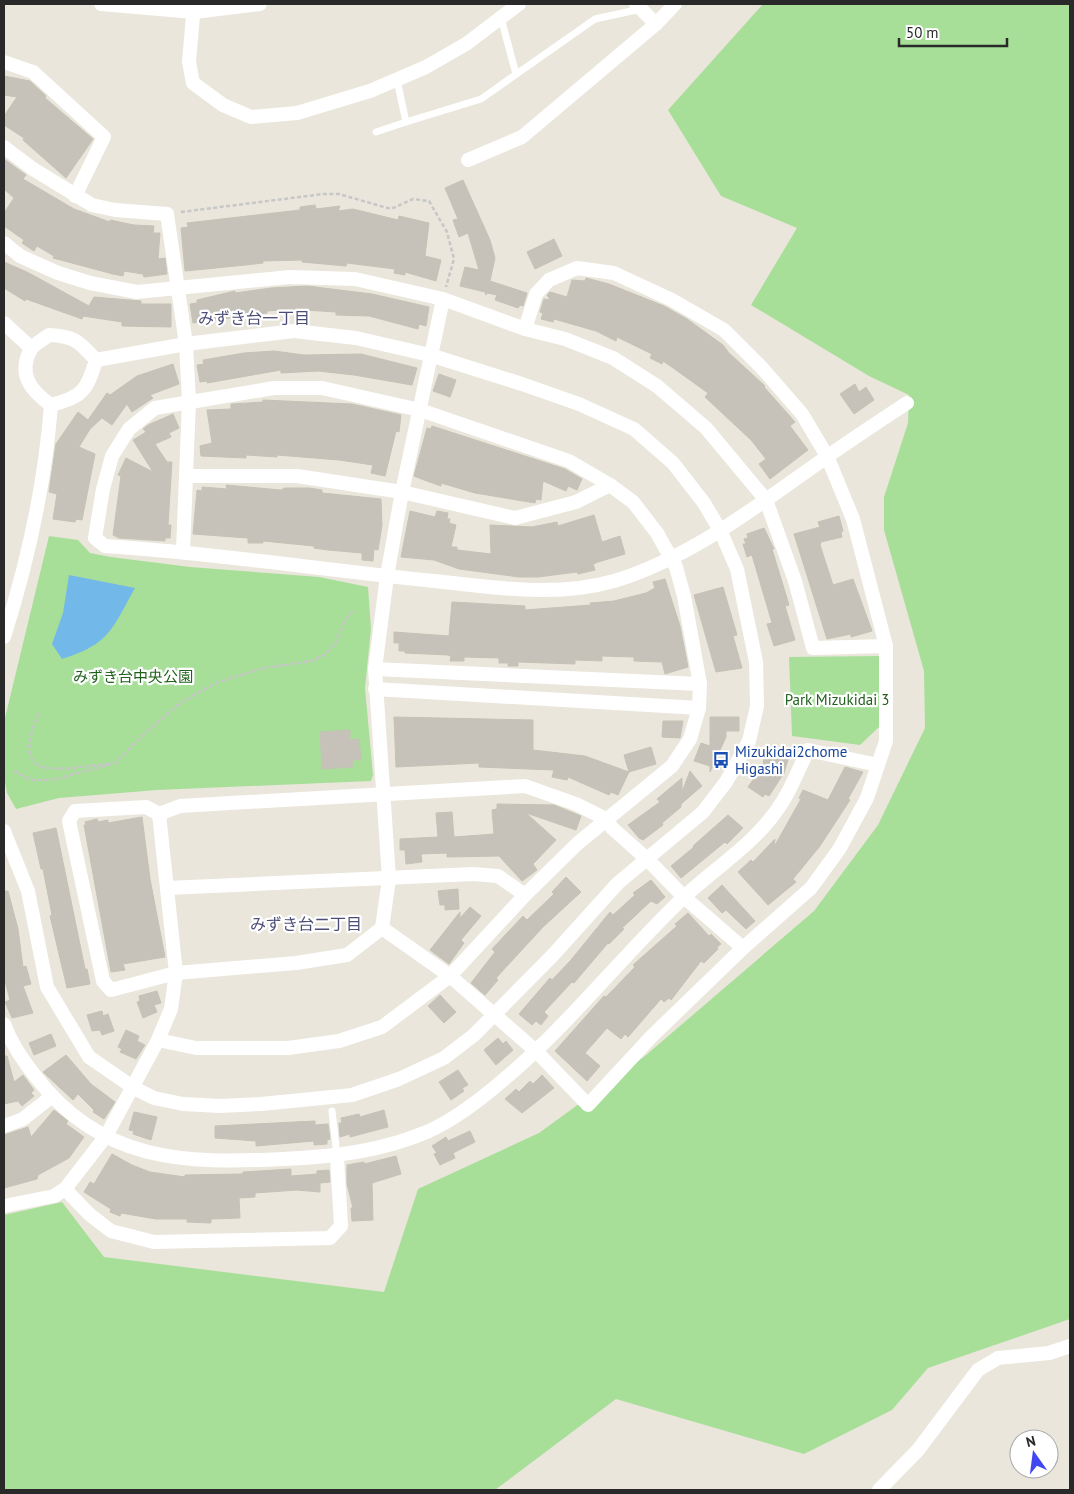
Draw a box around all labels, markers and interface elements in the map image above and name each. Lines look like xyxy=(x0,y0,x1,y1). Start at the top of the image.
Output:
scale bar xyxy=(899,15,1006,47)
text: 50 m xyxy=(906,23,939,42)
district label: みずき台一丁目 xyxy=(198,308,310,328)
park label: みずき台中央公園 xyxy=(73,667,193,686)
park label: Park Mizukidai 3 xyxy=(785,690,889,709)
place label: Mizukidai2chome Higashi xyxy=(735,742,847,778)
bus stop icon: Mizukidai2chome Higashi xyxy=(711,750,731,770)
district label: みずき台二丁目 xyxy=(250,914,362,934)
north arrow xyxy=(1009,1429,1059,1479)
text: N xyxy=(1024,1432,1037,1451)

